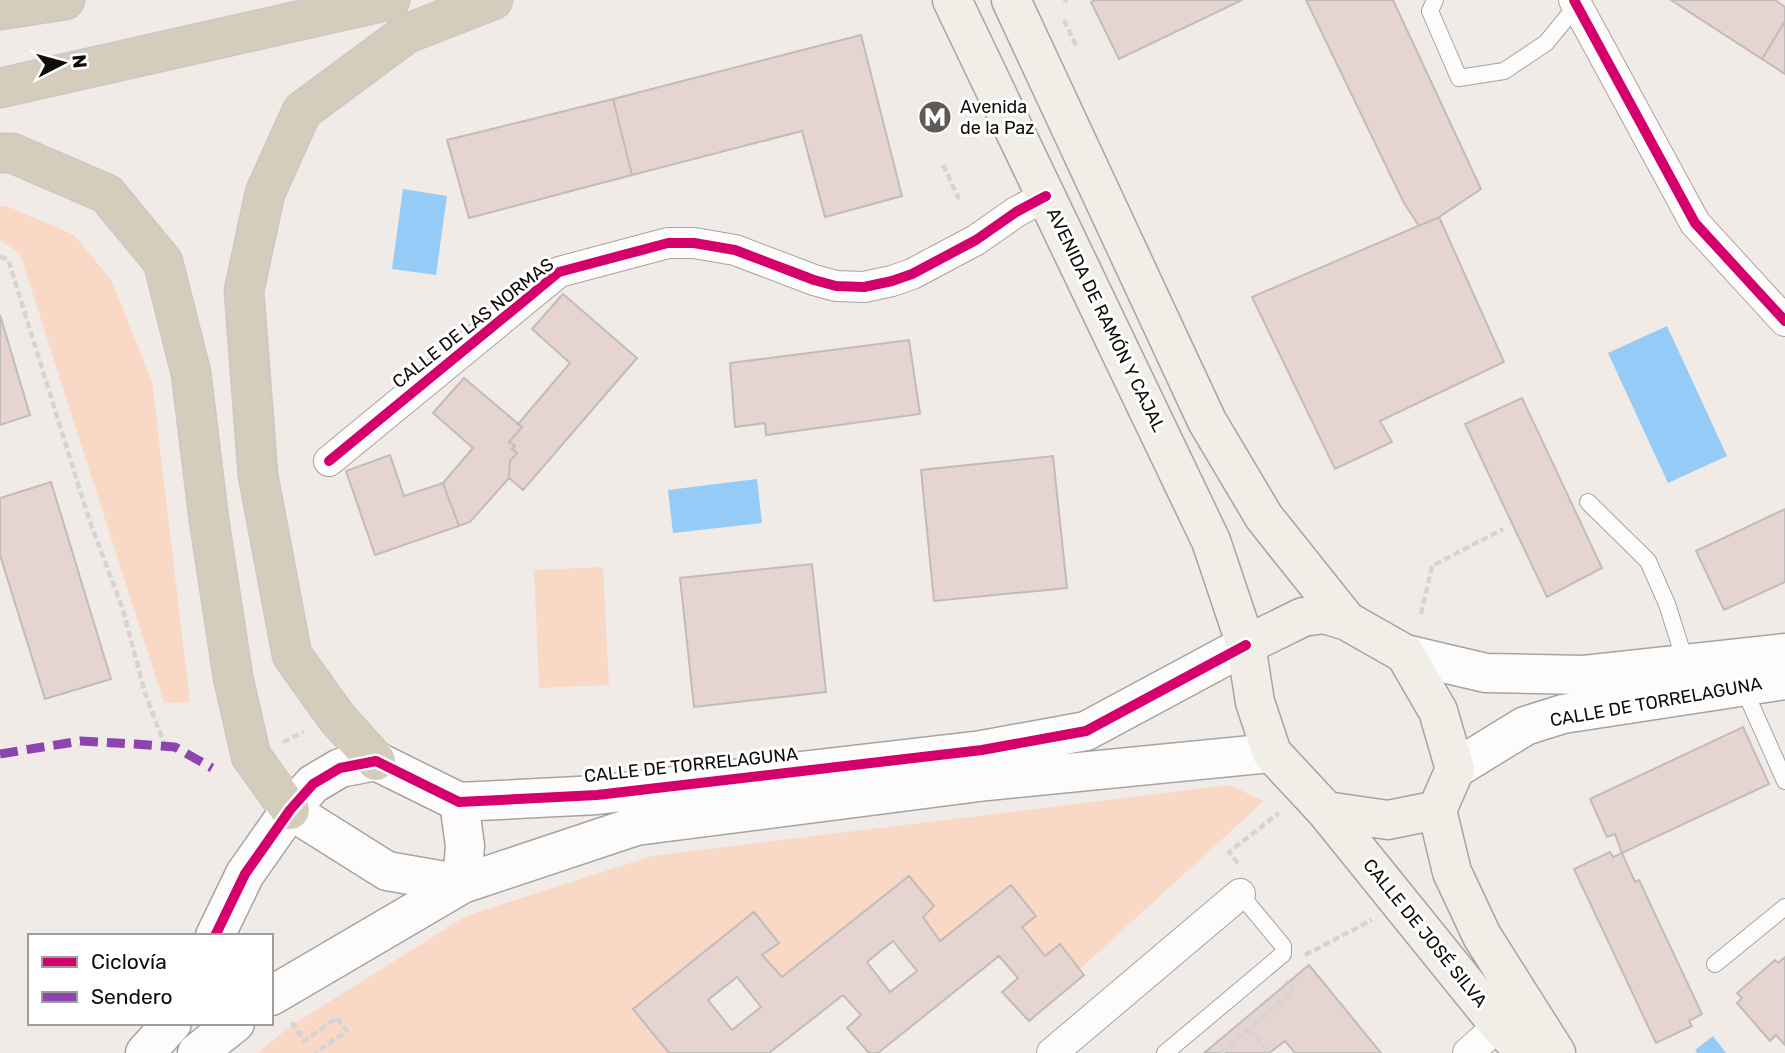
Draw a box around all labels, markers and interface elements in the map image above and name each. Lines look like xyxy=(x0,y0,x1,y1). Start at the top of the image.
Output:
north arrow xyxy=(28,28,98,98)
text: N xyxy=(67,53,92,69)
place label: Avenida de la Paz xyxy=(960,96,1034,139)
metro station icon: Avenida de la Paz xyxy=(916,98,954,136)
street label: AVENIDA DE RAMÓN Y CAJAL xyxy=(1042,204,1170,436)
street label: CALLE DE LAS NORMAS xyxy=(388,253,558,393)
street label: CALLE DE TORRELAGUNA xyxy=(1548,672,1764,732)
street label: CALLE DE TORRELAGUNA xyxy=(583,743,799,787)
street label: CALLE DE JOSÉ SILVA xyxy=(1358,854,1492,1012)
legend xyxy=(28,934,273,1025)
text: Ciclovía xyxy=(91,949,167,974)
text: Sendero xyxy=(91,984,173,1009)

